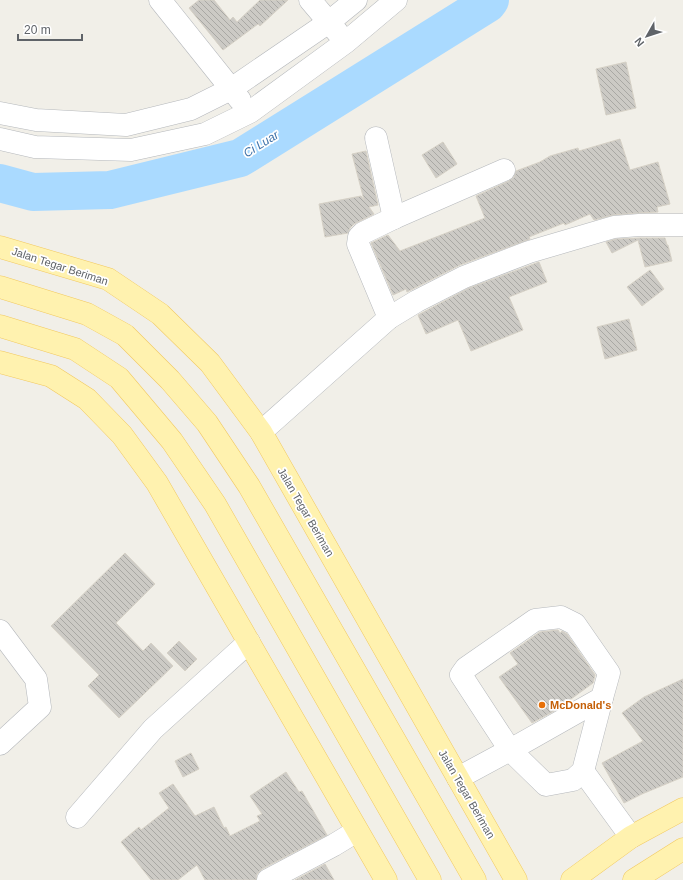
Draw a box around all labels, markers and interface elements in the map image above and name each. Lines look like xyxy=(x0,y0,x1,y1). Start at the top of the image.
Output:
scale bar xyxy=(18,16,82,42)
north arrow xyxy=(627,16,667,56)
text: 20 m xyxy=(24,23,51,37)
text: N xyxy=(632,35,646,49)
water label: Ci Luar xyxy=(241,127,282,160)
street label: Jalan Tegar Beriman xyxy=(10,245,110,287)
street label: Jalan Tegar Beriman xyxy=(276,465,336,559)
place label: McDonald's xyxy=(550,699,611,711)
marker: McDonald's xyxy=(537,700,547,710)
street label: Jalan Tegar Beriman xyxy=(437,747,497,841)

